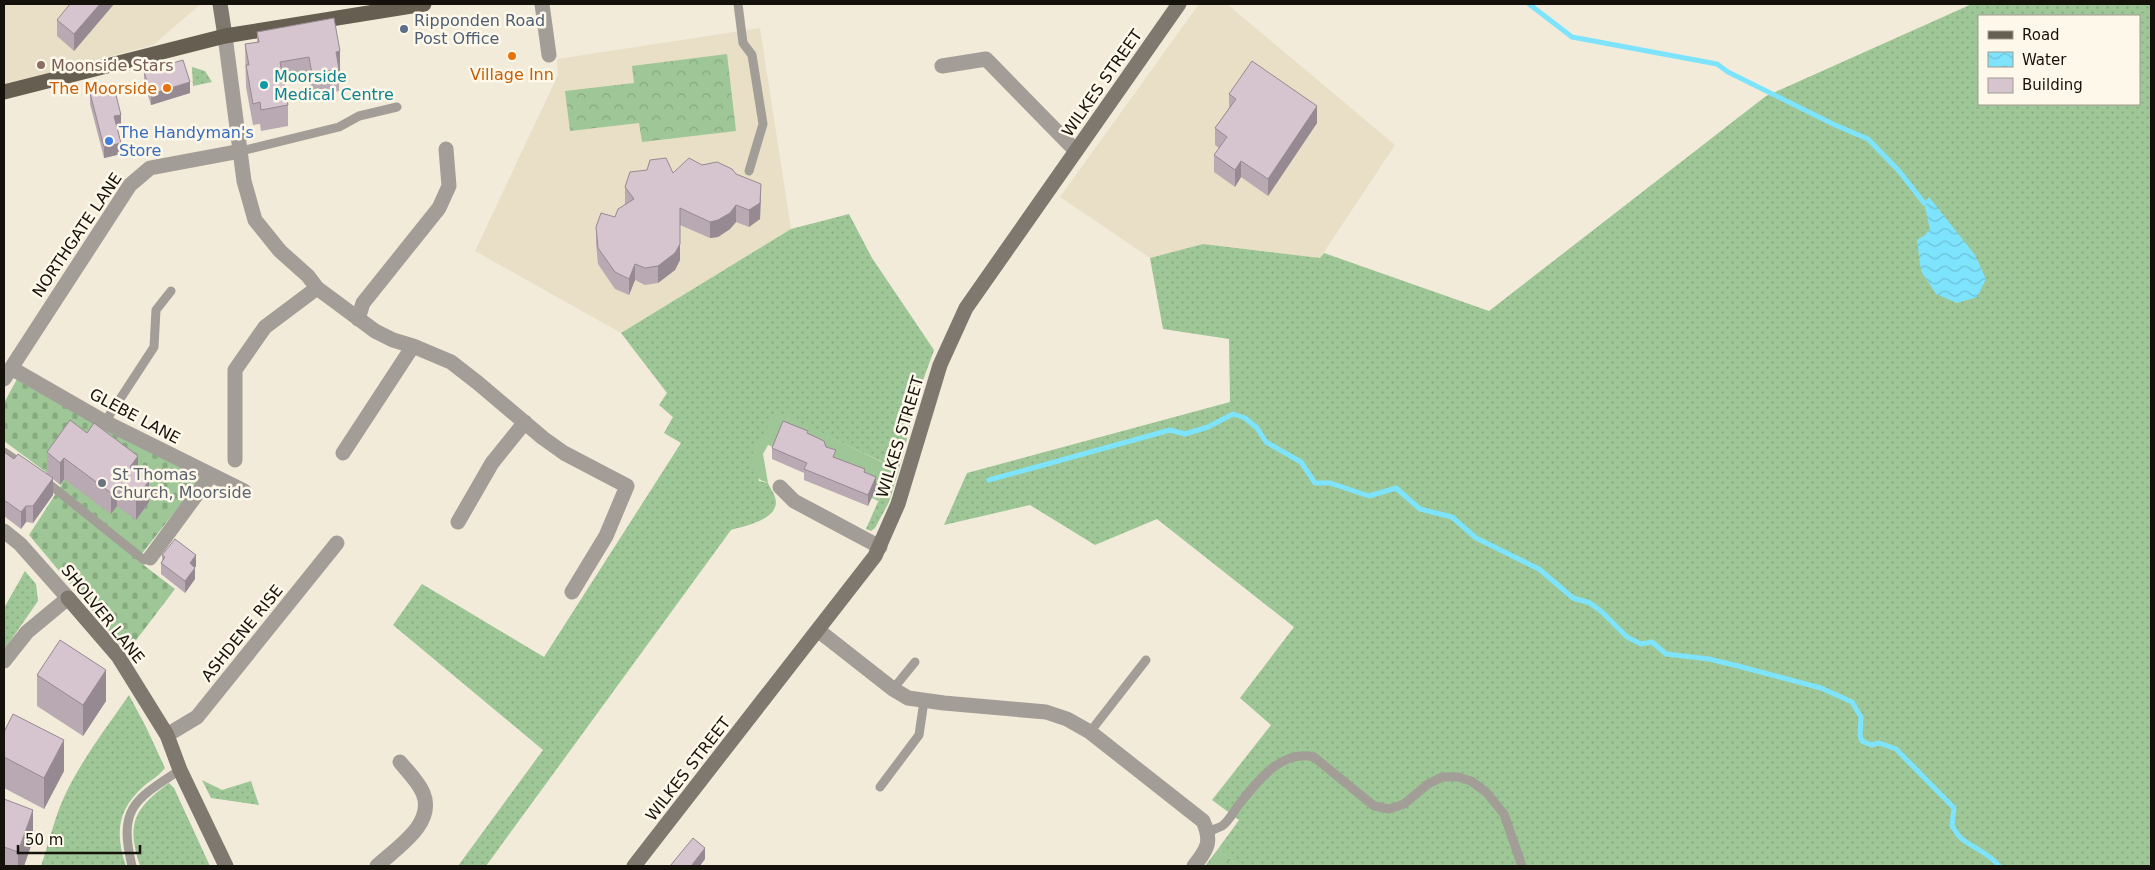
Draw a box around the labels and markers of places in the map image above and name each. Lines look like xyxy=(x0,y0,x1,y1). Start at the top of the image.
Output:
place label: Ripponden Road Post Office xyxy=(414,11,545,48)
marker: Ripponden Road Post Office xyxy=(398,23,410,35)
marker: Village Inn xyxy=(506,50,518,62)
place label: Moonside Stars xyxy=(51,56,174,75)
marker: Moonside Stars xyxy=(35,59,47,71)
place label: Village Inn xyxy=(470,65,554,84)
place label: Moorside Medical Centre xyxy=(274,67,394,104)
place label: The Moorside xyxy=(48,79,157,98)
marker: Moorside Medical Centre xyxy=(258,79,270,91)
marker: The Moorside xyxy=(161,82,173,94)
place label: The Handyman's Store xyxy=(118,123,254,160)
marker: The Handyman's Store xyxy=(103,135,115,147)
place label: St Thomas Church, Moorside xyxy=(112,465,252,502)
marker: St Thomas Church, Moorside xyxy=(96,477,108,489)

